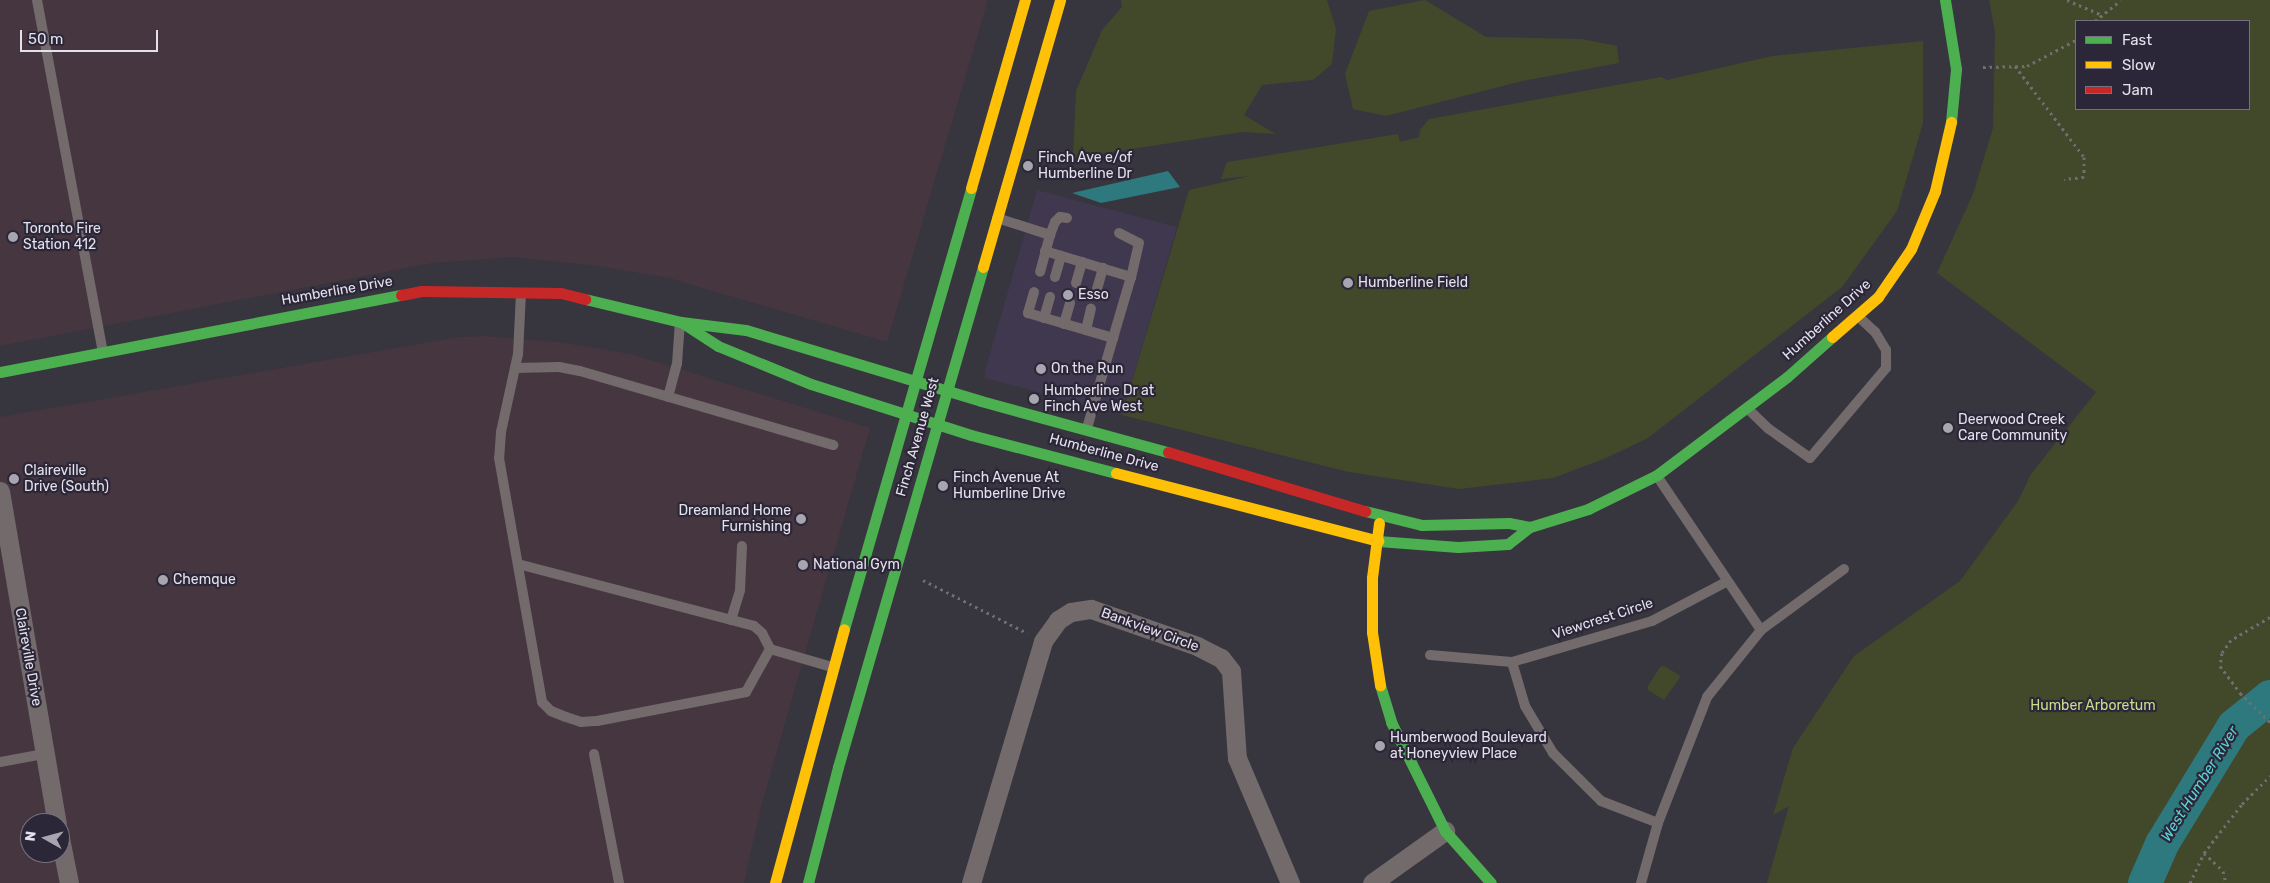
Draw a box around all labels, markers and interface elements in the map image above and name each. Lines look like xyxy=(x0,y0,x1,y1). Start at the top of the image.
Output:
scale bar xyxy=(22,20,160,52)
legend xyxy=(2075,20,2250,110)
text: 50 m xyxy=(28,30,63,48)
text: Fast xyxy=(2122,31,2152,49)
text: Slow xyxy=(2122,56,2155,74)
text: Jam xyxy=(2122,81,2153,99)
place label: Finch Ave e/of Humberline Dr xyxy=(1038,150,1133,182)
marker: Finch Ave e/of Humberline Dr xyxy=(1022,160,1034,172)
place label: Toronto Fire Station 412 xyxy=(23,221,101,253)
marker: Toronto Fire Station 412 xyxy=(7,231,19,243)
street label: Humberline Drive xyxy=(280,273,394,309)
place label: Humberline Field xyxy=(1358,275,1468,291)
street label: Humberline Drive xyxy=(1780,276,1874,364)
marker: Humberline Field xyxy=(1342,277,1354,289)
place label: Esso xyxy=(1078,287,1109,303)
marker: Esso xyxy=(1062,289,1074,301)
place label: On the Run xyxy=(1051,361,1124,377)
marker: On the Run xyxy=(1035,363,1047,375)
street label: Finch Avenue West xyxy=(893,375,943,499)
place label: Humberline Dr at Finch Ave West xyxy=(1044,383,1154,416)
marker: Humberline Dr at Finch Ave West xyxy=(1028,393,1040,405)
place label: Deerwood Creek Care Community xyxy=(1958,412,2067,444)
marker: Deerwood Creek Care Community xyxy=(1942,422,1954,434)
street label: Humberline Drive xyxy=(1047,430,1161,476)
place label: Claireville Drive (South) xyxy=(24,463,109,496)
place label: Finch Avenue At Humberline Drive xyxy=(953,470,1066,502)
marker: Claireville Drive (South) xyxy=(8,473,20,485)
marker: Finch Avenue At Humberline Drive xyxy=(937,480,949,492)
place label: Dreamland Home Furnishing xyxy=(678,503,791,536)
marker: Dreamland Home Furnishing xyxy=(795,513,807,525)
place label: National Gym xyxy=(813,557,900,573)
marker: National Gym xyxy=(797,559,809,571)
place label: Chemque xyxy=(173,572,236,588)
marker: Chemque xyxy=(157,574,169,586)
street label: Viewcrest Circle xyxy=(1551,595,1655,643)
street label: Bankview Circle xyxy=(1099,604,1201,656)
street label: Claireville Drive xyxy=(11,607,45,707)
park label: Humber Arboretum xyxy=(2030,698,2156,714)
water label: West Humber River xyxy=(2157,723,2243,845)
place label: Humberwood Boulevard at Honeyview Place xyxy=(1390,730,1547,762)
marker: Humberwood Boulevard at Honeyview Place xyxy=(1374,740,1386,752)
north arrow xyxy=(20,813,70,863)
text: N xyxy=(22,830,40,842)

